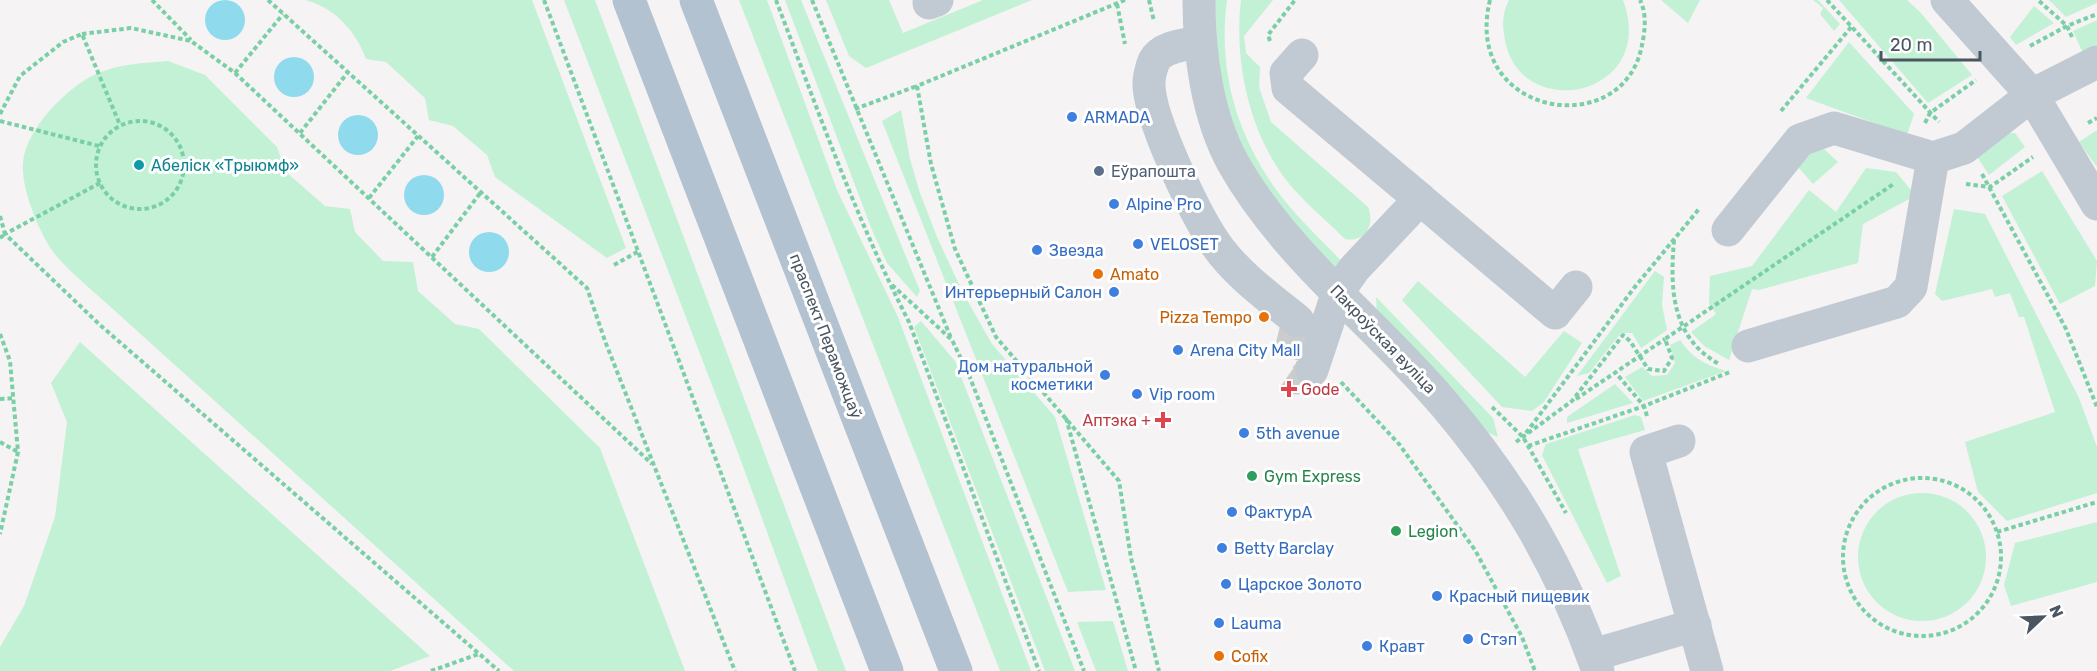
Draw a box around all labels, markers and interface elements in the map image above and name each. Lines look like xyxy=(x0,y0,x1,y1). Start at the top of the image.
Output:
scale bar xyxy=(1881,24,1980,62)
text: 20 m xyxy=(1890,34,1932,56)
place label: ARMADA xyxy=(1084,108,1150,127)
marker: ARMADA xyxy=(1065,110,1079,124)
place label: Абеліск «Трыюмф» xyxy=(151,156,299,175)
marker: Абеліск «Трыюмф» xyxy=(132,158,146,172)
place label: Еўрапошта xyxy=(1111,162,1196,181)
marker: Еўрапошта xyxy=(1092,164,1106,178)
place label: Alpine Pro xyxy=(1126,195,1202,214)
marker: Alpine Pro xyxy=(1107,197,1121,211)
place label: VELOSET xyxy=(1150,235,1219,254)
marker: VELOSET xyxy=(1131,237,1145,251)
place label: Звезда xyxy=(1049,241,1104,260)
marker: Звезда xyxy=(1030,243,1044,257)
street label: праспект Пераможцаў xyxy=(786,251,866,421)
place label: Amato xyxy=(1110,265,1159,284)
marker: Amato xyxy=(1091,267,1105,281)
street label: Пакроўская вуліца xyxy=(1326,281,1440,397)
place label: Интерьерный Салон xyxy=(945,283,1102,302)
marker: Интерьерный Салон xyxy=(1107,285,1121,299)
place label: Pizza Tempo xyxy=(1160,308,1252,327)
marker: Pizza Tempo xyxy=(1257,310,1271,324)
place label: Arena City Mall xyxy=(1190,341,1300,360)
marker: Arena City Mall xyxy=(1171,343,1185,357)
place label: Дом натуральной косметики xyxy=(958,357,1093,394)
marker: Дом натуральной косметики xyxy=(1098,368,1112,382)
place label: Gode xyxy=(1301,380,1340,399)
marker: Gode xyxy=(1282,382,1296,396)
place label: Vip room xyxy=(1149,385,1215,404)
marker: Vip room xyxy=(1130,387,1144,401)
place label: Аптэка + xyxy=(1082,411,1151,430)
marker: Аптэка + xyxy=(1156,413,1170,427)
place label: 5th avenue xyxy=(1256,424,1340,443)
marker: 5th avenue xyxy=(1237,426,1251,440)
place label: Gym Express xyxy=(1264,467,1361,486)
marker: Gym Express xyxy=(1245,469,1259,483)
place label: ФактурА xyxy=(1244,503,1313,522)
marker: ФактурА xyxy=(1225,505,1239,519)
place label: Legion xyxy=(1408,522,1458,541)
marker: Legion xyxy=(1389,524,1403,538)
place label: Betty Barclay xyxy=(1234,539,1334,558)
marker: Betty Barclay xyxy=(1215,541,1229,555)
place label: Царское Золото xyxy=(1238,575,1362,594)
marker: Царское Золото xyxy=(1219,577,1233,591)
place label: Красный пищевик xyxy=(1449,587,1590,606)
north arrow xyxy=(2013,587,2073,647)
marker: Красный пищевик xyxy=(1430,589,1444,603)
text: N xyxy=(2045,602,2067,620)
place label: Lauma xyxy=(1231,614,1282,633)
marker: Lauma xyxy=(1212,616,1226,630)
place label: Стэп xyxy=(1480,630,1517,649)
marker: Стэп xyxy=(1461,632,1475,646)
place label: Кравт xyxy=(1379,637,1425,656)
marker: Кравт xyxy=(1360,639,1374,653)
place label: Cofix xyxy=(1231,647,1269,666)
marker: Cofix xyxy=(1212,649,1226,663)

